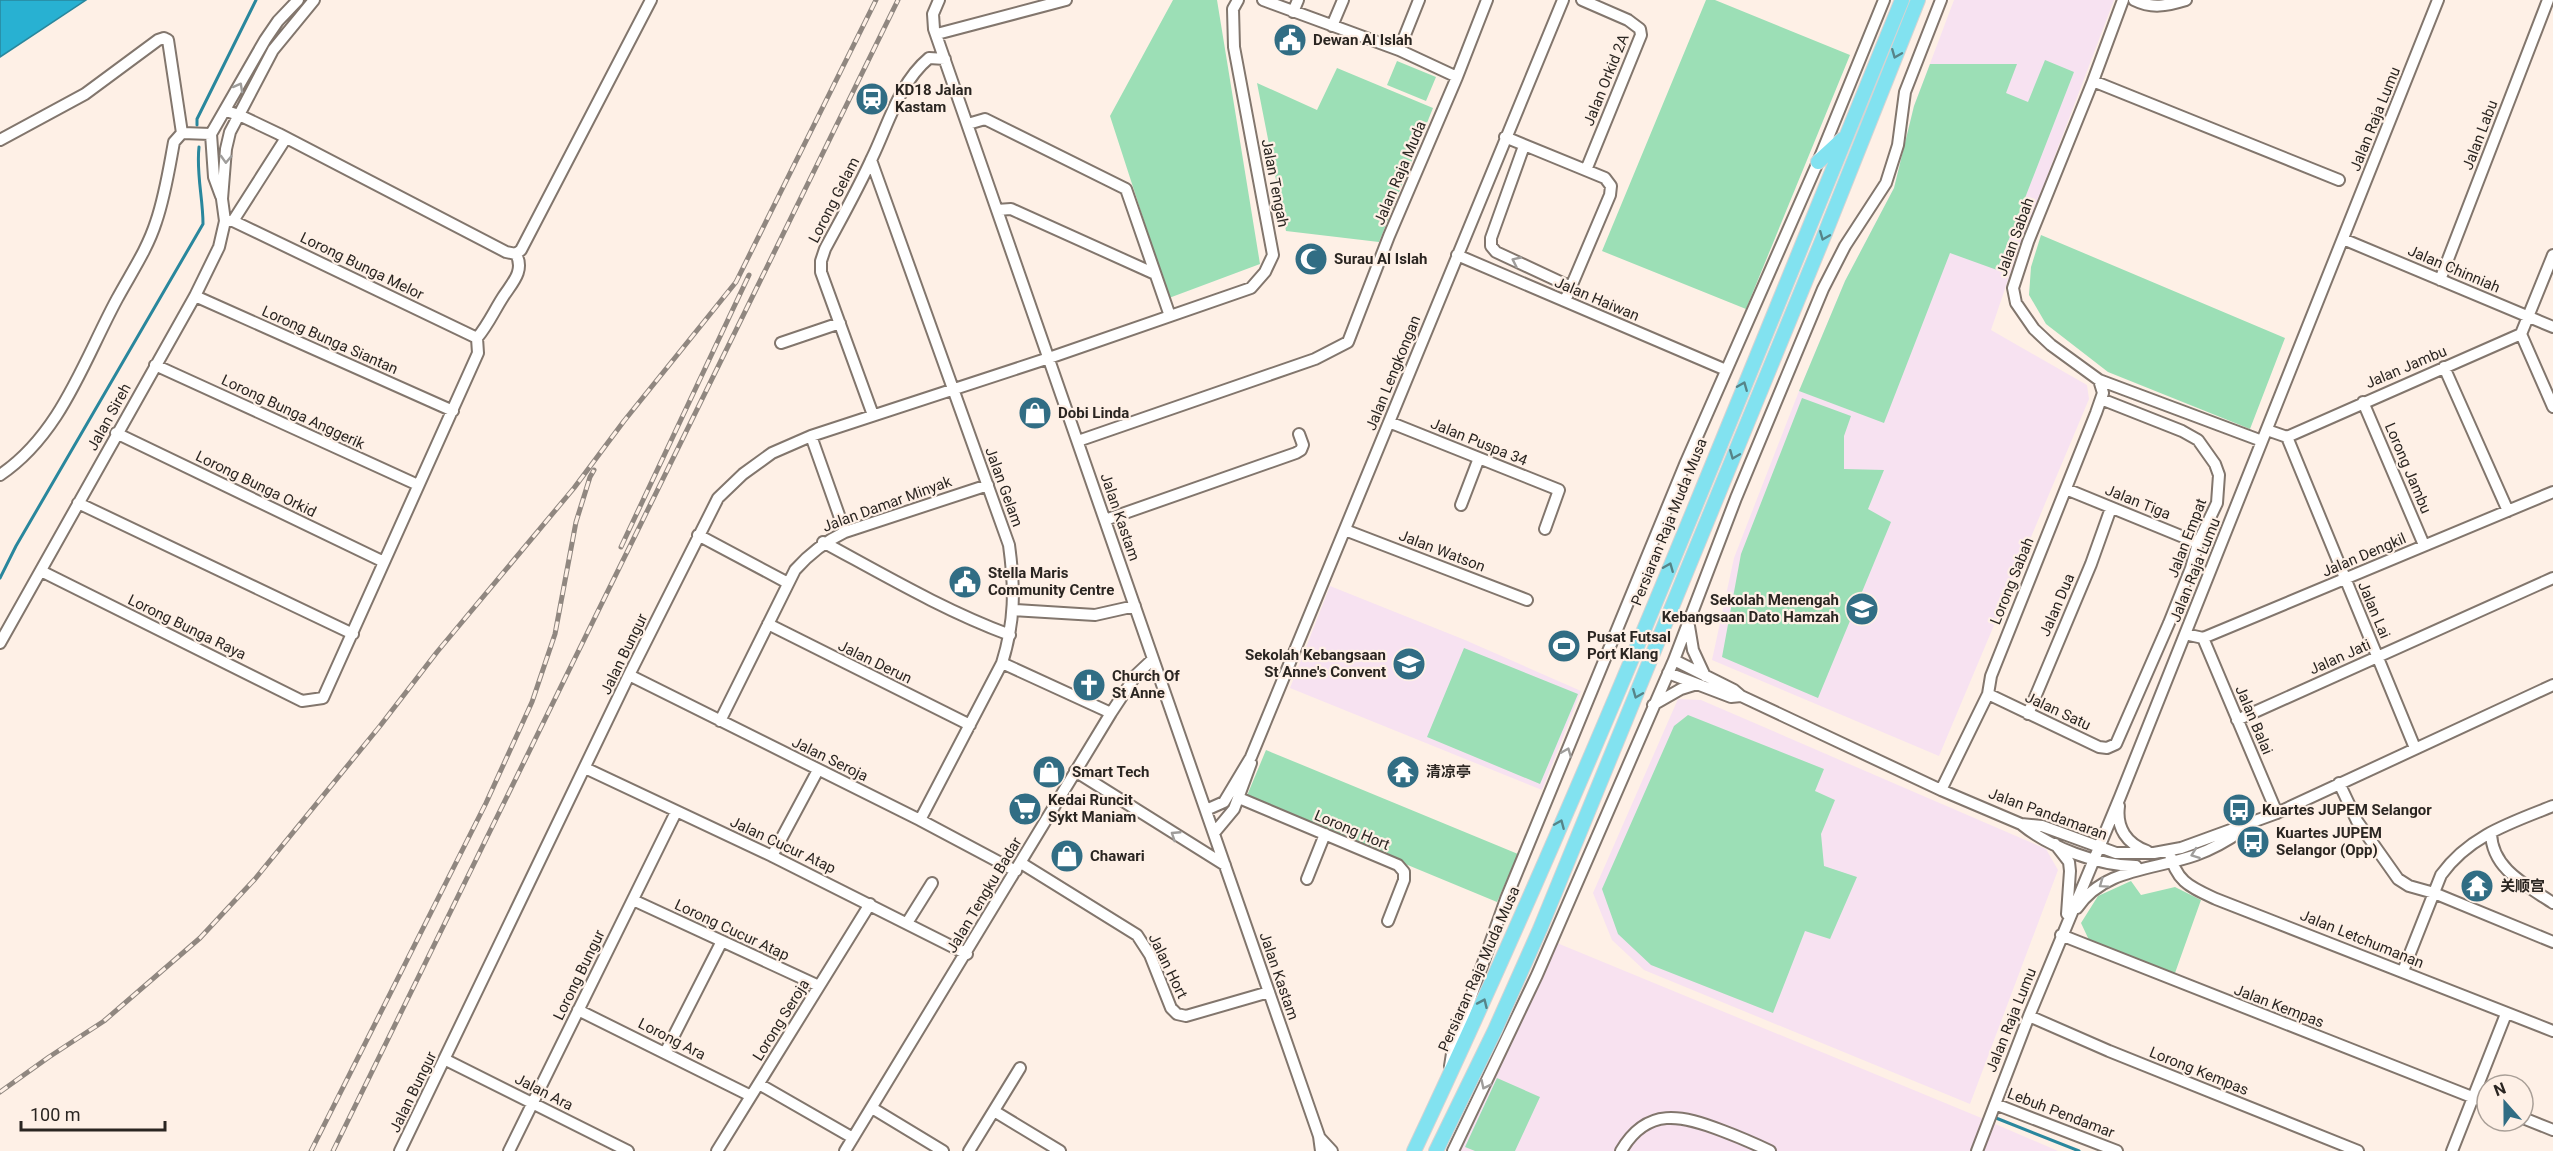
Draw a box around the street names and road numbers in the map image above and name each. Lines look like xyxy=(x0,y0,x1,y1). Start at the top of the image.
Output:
street label: Jalan Orkid 2A xyxy=(1579,31,1633,128)
street label: Jalan Raja Lumu xyxy=(2346,64,2404,174)
street label: Jalan Labu xyxy=(2458,98,2502,172)
street label: Jalan Raja Muda xyxy=(1370,118,1430,228)
street label: Jalan Tengah xyxy=(1258,137,1292,229)
street label: Lorong Gelam xyxy=(805,154,863,246)
street label: Jalan Sabah xyxy=(1992,195,2038,279)
street label: Lorong Bunga Melor xyxy=(297,228,427,304)
street label: Jalan Chinniah xyxy=(2405,241,2503,297)
street label: Jalan Haiwan xyxy=(1552,273,1642,325)
street label: Lorong Bunga Siantan xyxy=(259,302,401,378)
street label: Jalan Lengkongan xyxy=(1362,313,1424,433)
street label: Jalan Jambu xyxy=(2363,342,2449,392)
street label: Lorong Bunga Anggerik xyxy=(219,371,368,453)
street label: Jalan Sireh xyxy=(83,380,135,454)
street label: Jalan Puspa 34 xyxy=(1428,414,1531,470)
street label: Lorong Jambu xyxy=(2381,420,2435,516)
street label: Persiaran Raja Muda Musa xyxy=(1627,436,1711,608)
street label: Jalan Gelam xyxy=(981,445,1027,529)
street label: Lorong Bunga Orkid xyxy=(193,447,319,521)
street label: Jalan Kastam xyxy=(1097,471,1143,563)
street label: Jalan Damar Minyak xyxy=(820,472,954,536)
street label: Jalan Tiga xyxy=(2103,481,2173,523)
street label: Jalan Empat xyxy=(2164,496,2210,580)
street label: Jalan Raja Lumu xyxy=(2166,515,2224,625)
street label: Jalan Watson xyxy=(1396,526,1488,576)
street label: Jalan Dengkil xyxy=(2319,529,2409,581)
street label: Lorong Sabah xyxy=(1986,535,2038,627)
street label: Jalan Dua xyxy=(2036,571,2078,639)
street label: Jalan Lai xyxy=(2354,579,2394,641)
street label: Lorong Bunga Raya xyxy=(125,591,249,663)
street label: Jalan Bungur xyxy=(597,611,651,697)
street label: Jalan Derun xyxy=(835,636,915,688)
street label: Jalan Jati xyxy=(2307,636,2373,678)
street label: Jalan Balai xyxy=(2231,683,2277,757)
street label: Jalan Satu xyxy=(2022,688,2094,734)
street label: Jalan Seroja xyxy=(789,733,871,785)
street label: Jalan Pandamaran xyxy=(1986,784,2110,844)
street label: Lorong Hort xyxy=(1312,806,1392,854)
street label: Jalan Cucur Atap xyxy=(727,813,839,877)
street label: Jalan Tengku Badar xyxy=(942,834,1026,956)
street label: Persiaran Raja Muda Musa xyxy=(1434,884,1524,1054)
street label: Lorong Cucur Atap xyxy=(672,895,792,965)
street label: Jalan Letchumanan xyxy=(2298,906,2426,972)
street label: Lorong Bungur xyxy=(549,927,609,1023)
street label: Jalan Kastam xyxy=(1256,930,1302,1022)
street label: Jalan Hort xyxy=(1145,931,1191,1001)
street label: Jalan Raja Lumu xyxy=(1982,965,2040,1075)
street label: Lorong Seroja xyxy=(749,976,813,1064)
street label: Jalan Kempas xyxy=(2231,981,2327,1031)
street label: Lorong Ara xyxy=(635,1014,709,1064)
street label: Lorong Kempas xyxy=(2147,1043,2251,1099)
street label: Jalan Bungur xyxy=(386,1049,440,1135)
street label: Jalan Ara xyxy=(512,1070,576,1114)
street label: Lebuh Pendamar xyxy=(2005,1084,2117,1142)

